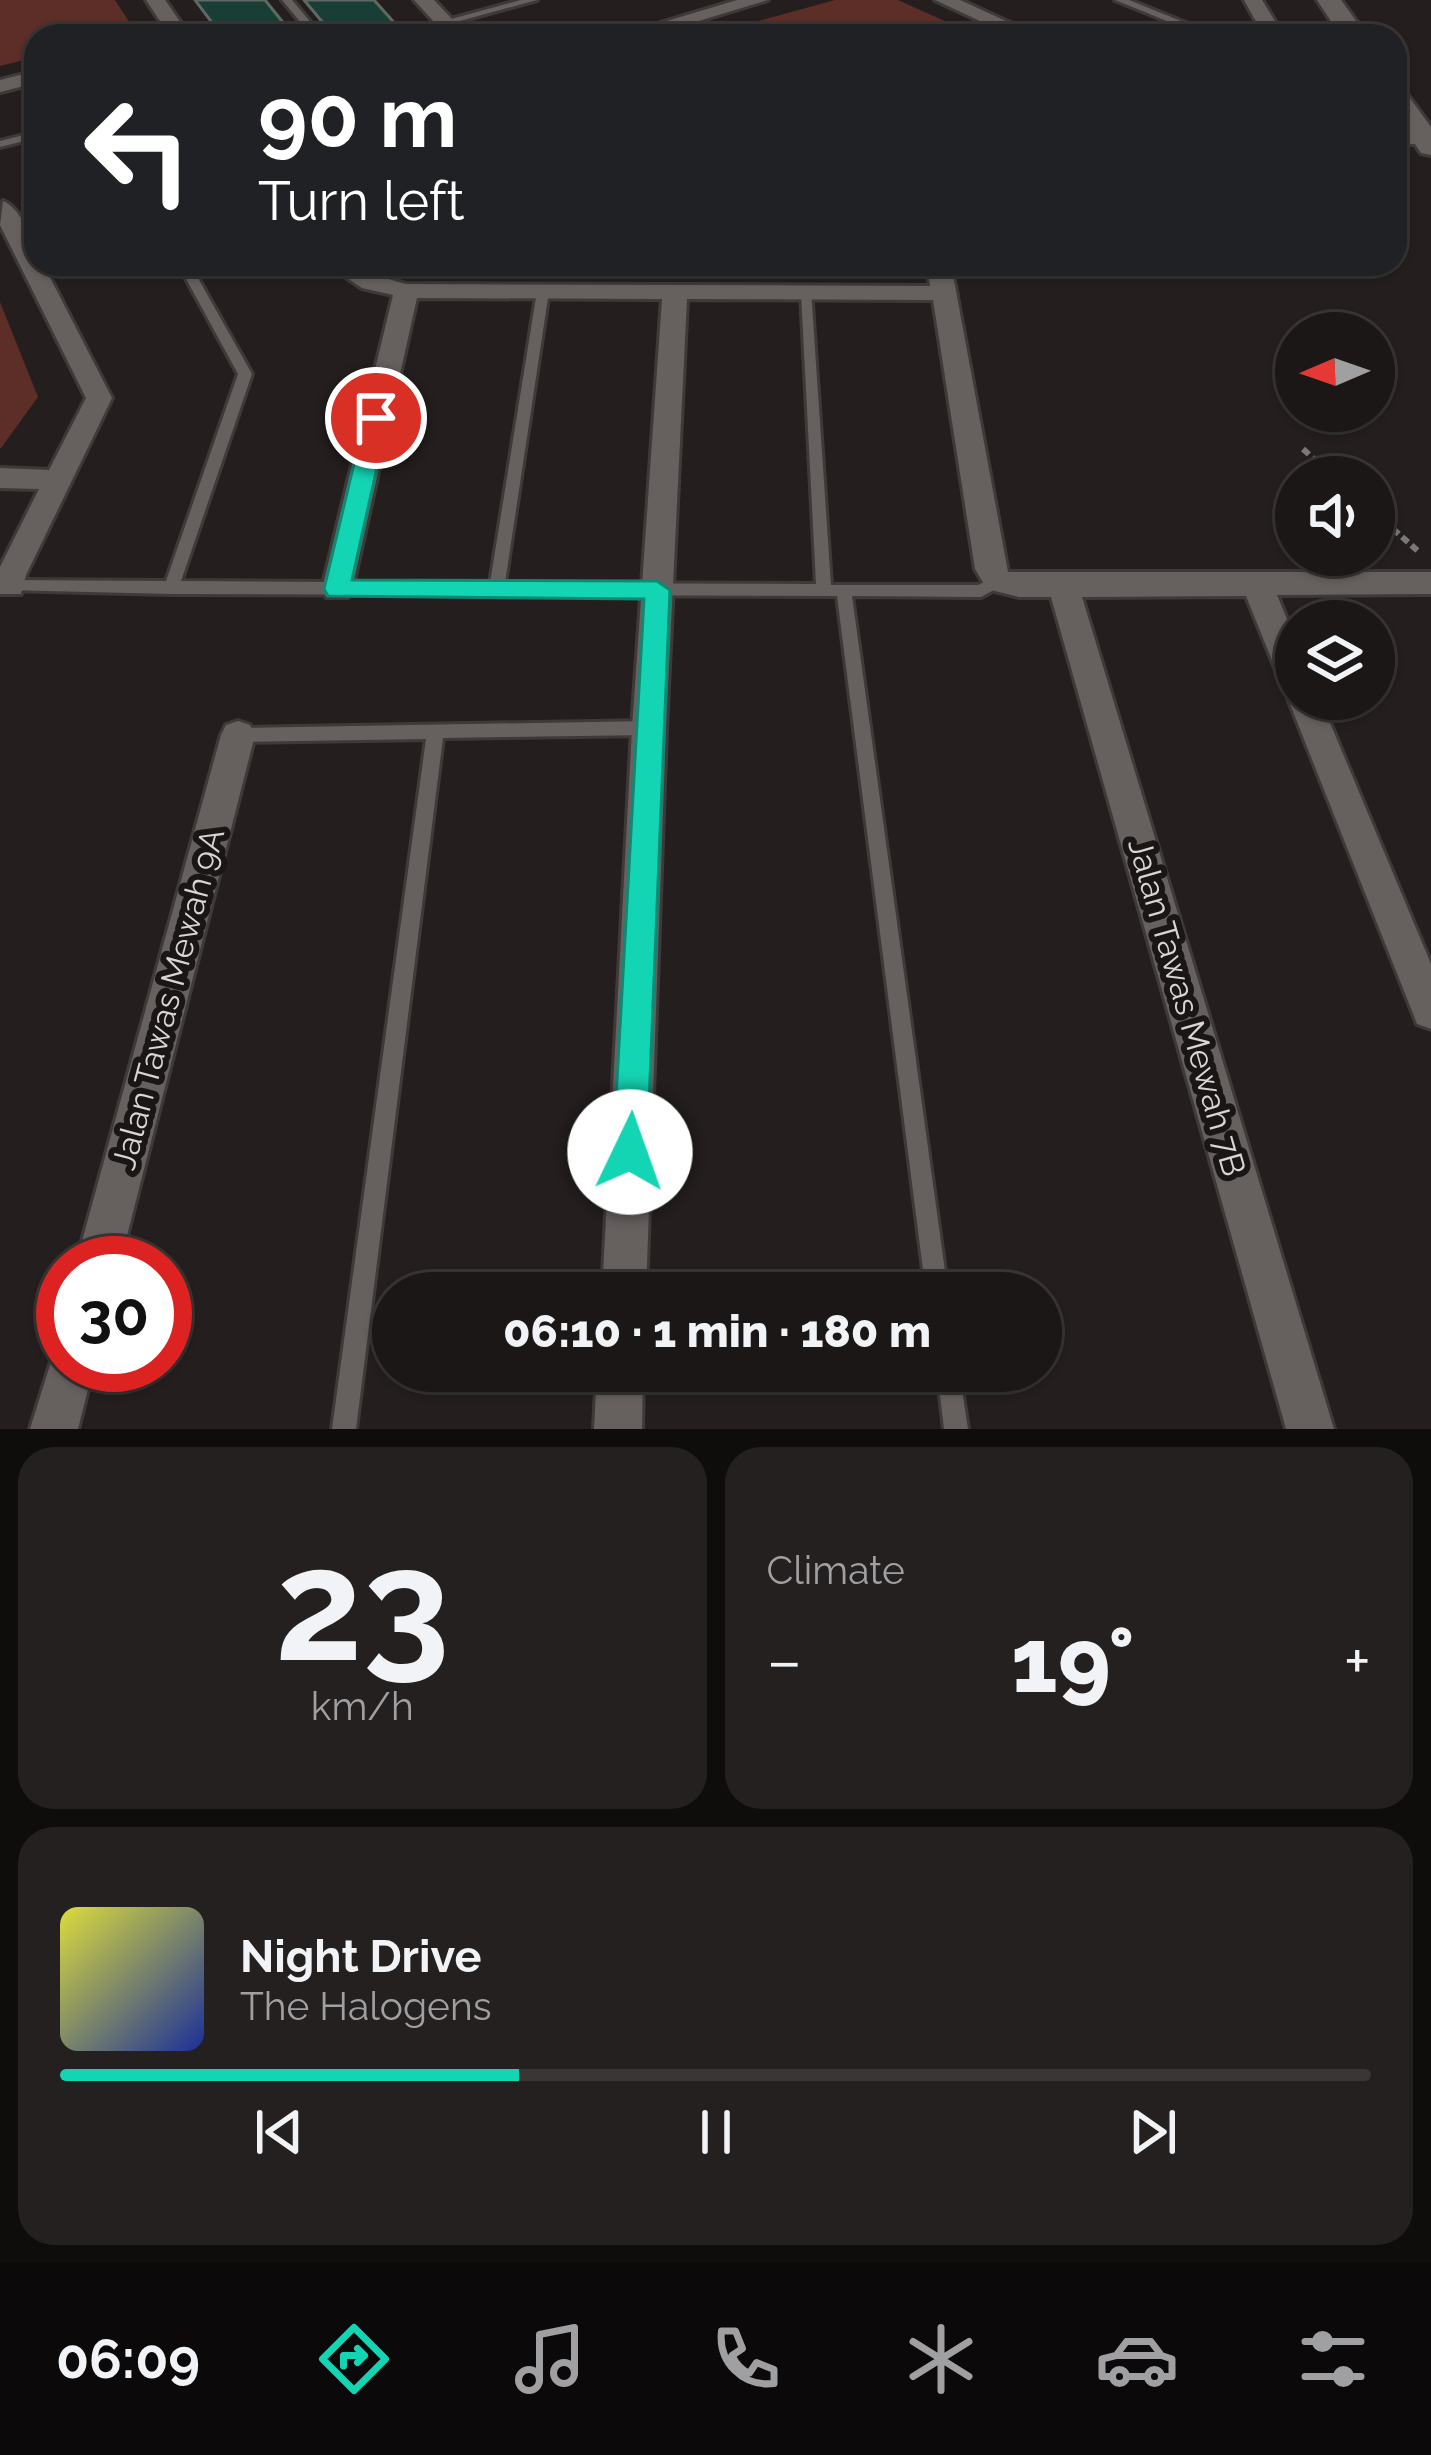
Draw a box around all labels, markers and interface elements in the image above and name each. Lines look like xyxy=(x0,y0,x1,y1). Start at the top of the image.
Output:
text: 90 m xyxy=(258,68,457,167)
icon: left xyxy=(60,72,216,228)
text: Turn left xyxy=(258,169,465,233)
north arrow xyxy=(1275,312,1395,432)
map controls xyxy=(1275,312,1395,720)
pin xyxy=(325,367,427,469)
icon: arrive xyxy=(343,385,409,451)
button: sound xyxy=(1275,456,1395,576)
button: layers xyxy=(1275,600,1395,720)
street label: Jalan Tawas Mewah 9A xyxy=(104,824,232,1174)
street label: Jalan Tawas Mewah 7B xyxy=(1120,834,1254,1180)
position arrow xyxy=(567,1089,693,1215)
speed limit sign: 30 xyxy=(36,1236,192,1392)
text: 06:10 · 1 min · 180 m xyxy=(503,1305,931,1358)
text: 23 xyxy=(275,1513,450,1697)
text: Climate xyxy=(767,1547,905,1593)
text: 19° xyxy=(1011,1607,1135,1713)
text: − xyxy=(767,1622,802,1699)
text: + xyxy=(1344,1622,1371,1699)
text: km/h xyxy=(311,1683,414,1729)
text: Night Drive xyxy=(240,1930,481,1983)
text: The Halogens xyxy=(240,1983,492,2029)
icon: previous xyxy=(246,2099,312,2165)
icon: pause xyxy=(683,2099,749,2165)
icon: next xyxy=(1120,2099,1186,2165)
icon: directions xyxy=(312,2317,396,2401)
icon: music xyxy=(508,2317,592,2401)
icon: phone xyxy=(704,2317,788,2401)
icon: climate xyxy=(899,2317,983,2401)
icon: car xyxy=(1095,2317,1179,2401)
icon: filters xyxy=(1291,2317,1375,2401)
text: 06:09 xyxy=(56,2327,200,2391)

